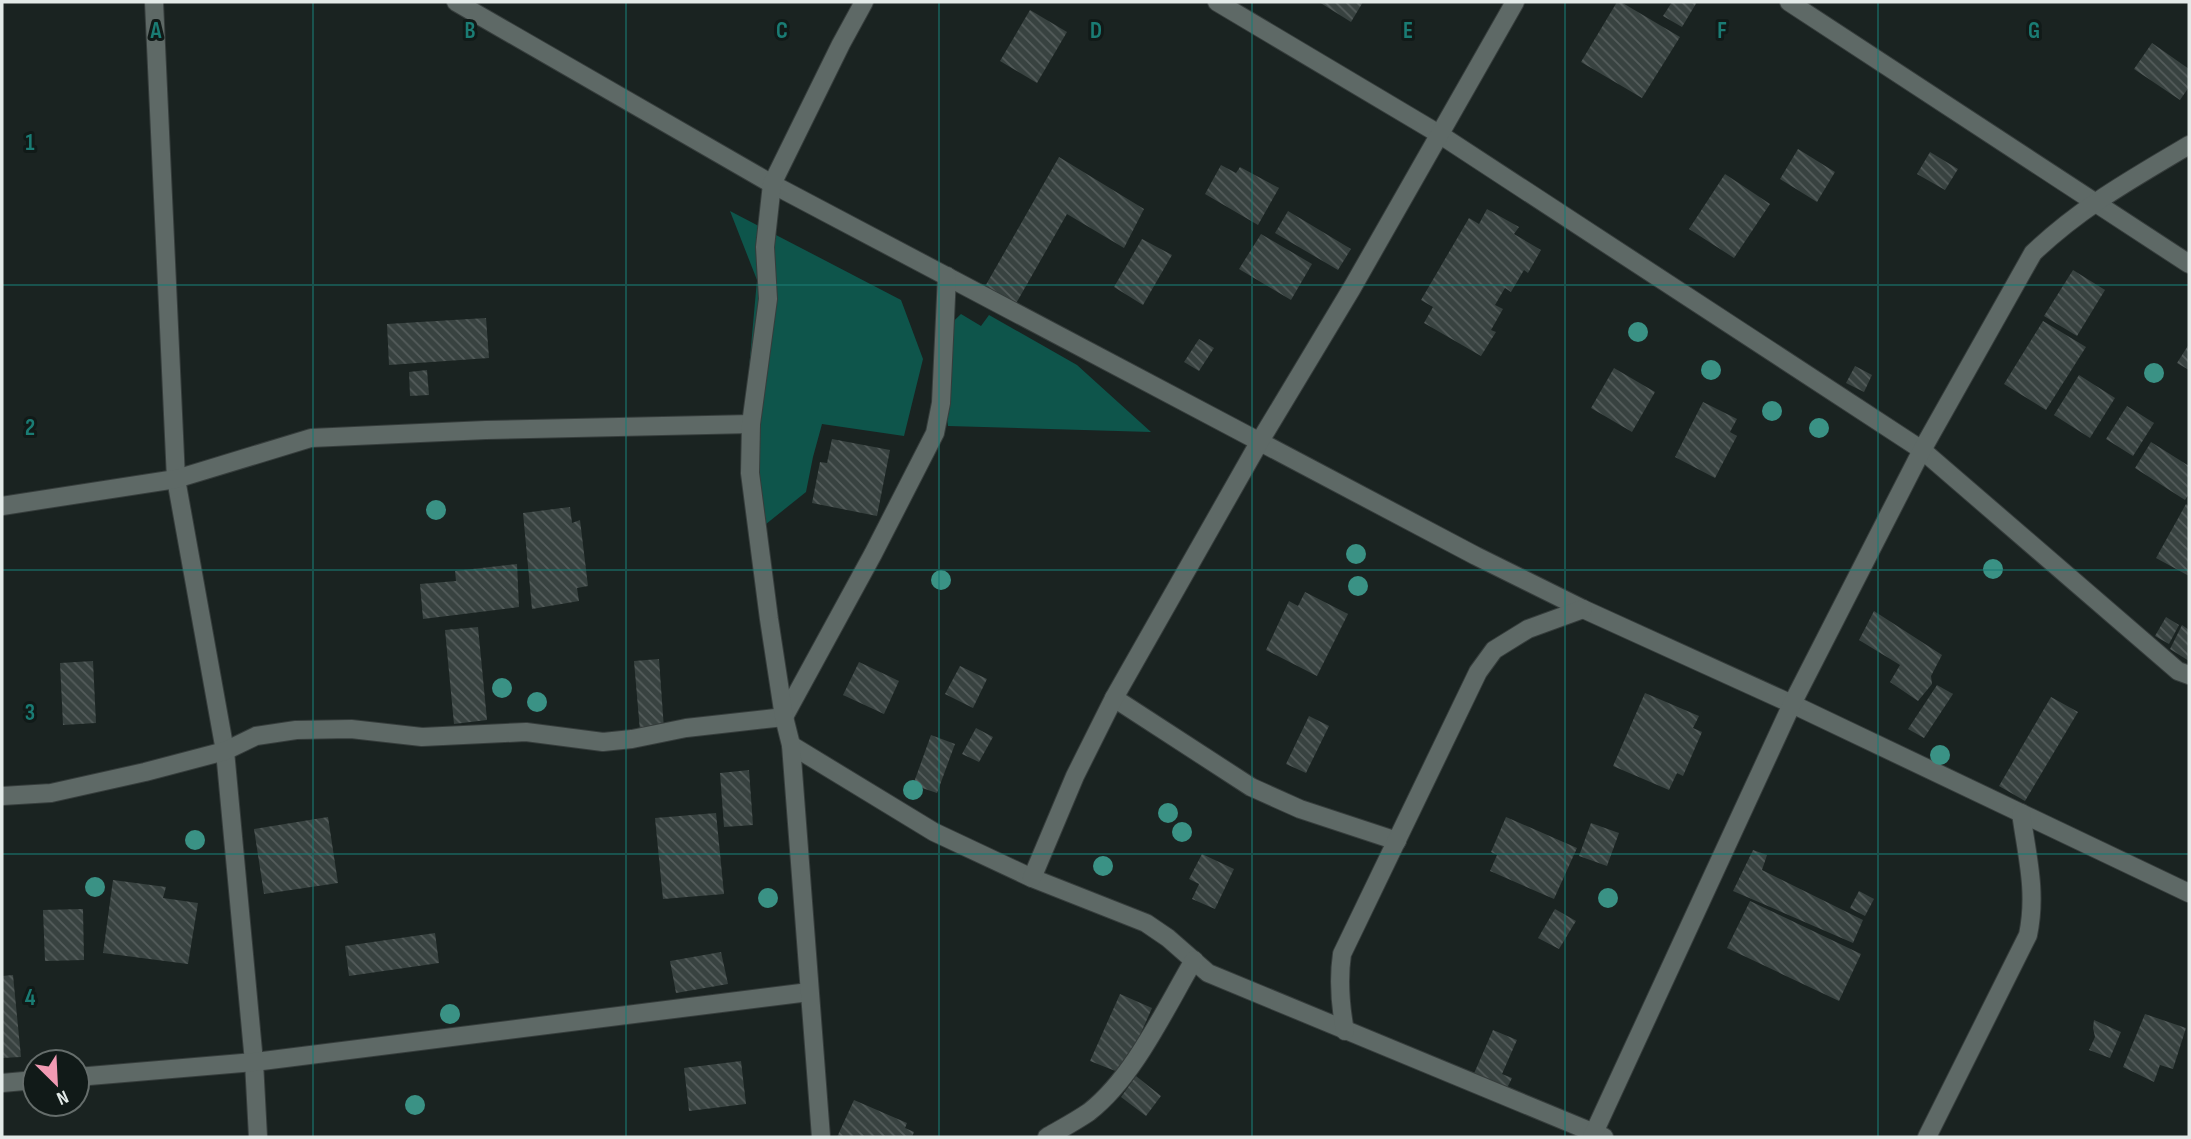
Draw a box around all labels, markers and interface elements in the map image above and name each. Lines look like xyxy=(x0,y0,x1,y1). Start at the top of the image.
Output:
text: A xyxy=(150,17,163,45)
text: B xyxy=(465,17,476,45)
text: C xyxy=(776,17,788,45)
text: D xyxy=(1090,17,1102,45)
text: E xyxy=(1403,17,1413,45)
text: F xyxy=(1717,17,1727,45)
text: G xyxy=(2028,17,2040,45)
text: 1 xyxy=(25,129,35,157)
text: 2 xyxy=(25,414,35,442)
text: 3 xyxy=(25,699,35,727)
text: 4 xyxy=(25,984,36,1012)
north arrow xyxy=(21,1048,91,1118)
text: N xyxy=(53,1085,72,1110)

